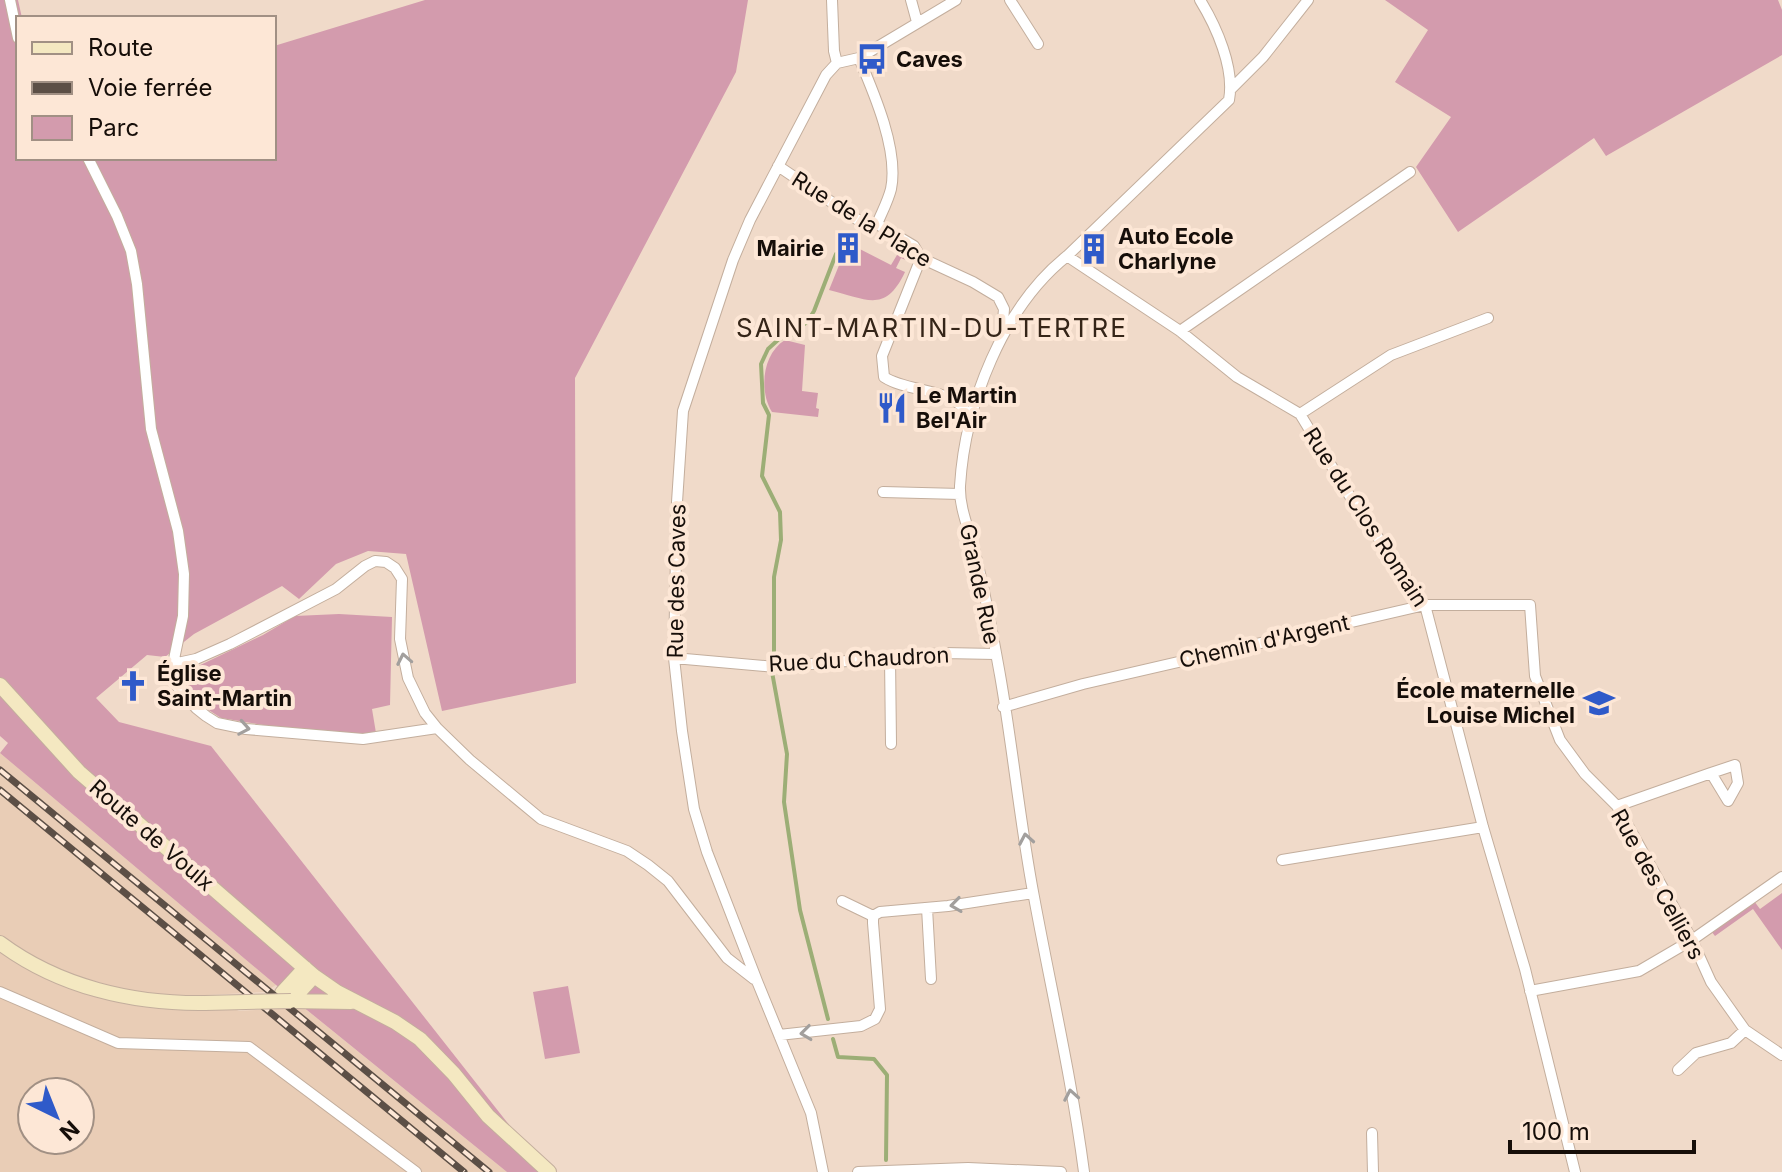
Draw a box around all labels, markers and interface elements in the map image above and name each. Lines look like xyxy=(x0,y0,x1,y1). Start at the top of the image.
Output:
legend xyxy=(16,16,276,160)
text: Route xyxy=(88,33,153,62)
bus stop icon: Caves xyxy=(855,42,889,76)
place label: Caves xyxy=(896,46,963,72)
text: Voie ferrée xyxy=(88,73,213,102)
text: Parc xyxy=(88,113,139,142)
street label: Rue de la Place xyxy=(787,166,937,272)
place label: Auto Ecole Charlyne xyxy=(1118,223,1234,274)
building icon: Mairie xyxy=(831,231,865,265)
building icon: Auto Ecole Charlyne xyxy=(1077,232,1111,266)
place label: Mairie xyxy=(757,235,824,261)
district label: SAINT-MARTIN-DU-TERTRE xyxy=(736,312,1128,343)
place label: Le Martin Bel'Air xyxy=(916,382,1017,433)
restaurant icon: Le Martin Bel'Air xyxy=(875,391,909,425)
street label: Rue du Clos Romain xyxy=(1298,423,1434,611)
street label: Rue des Caves xyxy=(662,503,690,659)
street label: Grande Rue xyxy=(955,521,1005,647)
street label: Chemin d'Argent xyxy=(1176,609,1352,673)
street label: Rue du Chaudron xyxy=(768,641,950,677)
one-way arrow xyxy=(396,652,413,665)
place label: Église Saint-Martin xyxy=(157,660,292,711)
church icon: Église Saint-Martin xyxy=(116,669,150,703)
place label: École maternelle Louise Michel xyxy=(1396,677,1575,728)
school or university icon: École maternelle Louise Michel xyxy=(1582,686,1616,720)
one-way arrow xyxy=(237,719,251,736)
street label: Route de Voulx xyxy=(85,774,219,896)
street label: Rue des Celliers xyxy=(1606,804,1710,964)
one-way arrow xyxy=(1018,832,1035,846)
one-way arrow xyxy=(949,896,963,913)
one-way arrow xyxy=(799,1024,812,1041)
north arrow xyxy=(16,1076,96,1156)
one-way arrow xyxy=(1064,1088,1081,1102)
scale bar xyxy=(1510,1104,1694,1154)
text: N xyxy=(55,1115,85,1146)
text: 100 m xyxy=(1522,1117,1590,1146)

